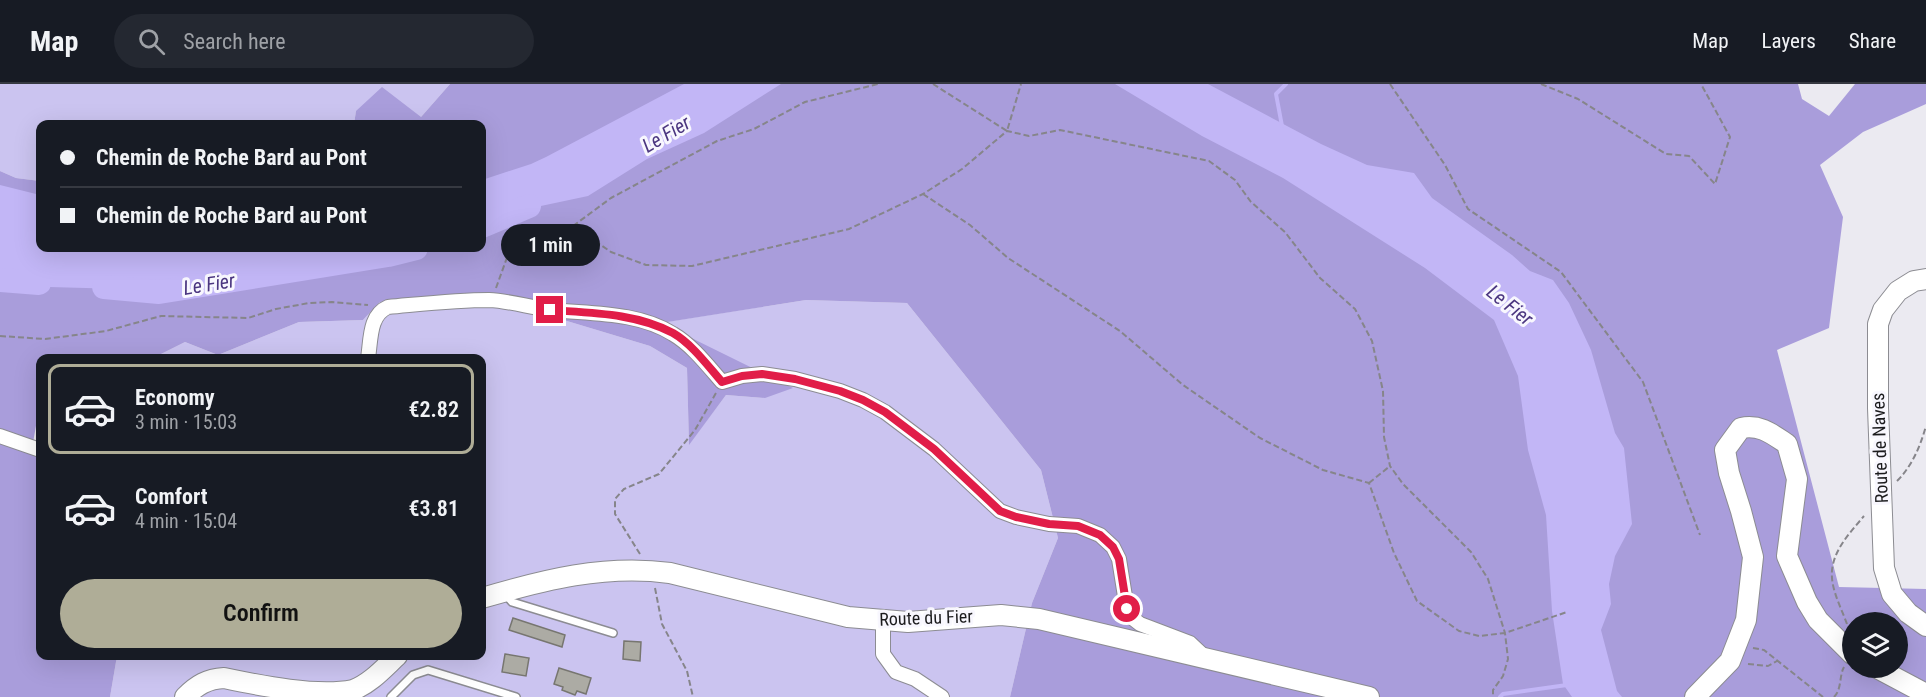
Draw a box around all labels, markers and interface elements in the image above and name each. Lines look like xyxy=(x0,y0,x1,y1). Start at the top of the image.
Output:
search box xyxy=(114,14,534,68)
text: Map xyxy=(30,25,78,58)
icon: search xyxy=(135,25,168,58)
text: Search here xyxy=(183,29,286,54)
text: Map xyxy=(1692,29,1729,53)
text: Layers xyxy=(1762,29,1816,53)
text: Share xyxy=(1849,29,1896,53)
water label: Le Fier xyxy=(638,110,695,158)
text: Chemin de Roche Bard au Pont xyxy=(96,145,367,170)
text: Chemin de Roche Bard au Pont xyxy=(96,203,367,228)
callout: 1 min xyxy=(500,223,600,265)
text: 1 min xyxy=(528,233,573,257)
water label: Le Fier xyxy=(182,268,237,300)
water label: Le Fier xyxy=(1482,280,1539,331)
route end xyxy=(536,296,563,323)
icon: car xyxy=(63,382,117,436)
text: Economy xyxy=(135,385,215,410)
street label: Route de Naves xyxy=(1867,392,1892,504)
text: €2.82 xyxy=(408,397,459,422)
text: 3 min · 15:03 xyxy=(135,410,237,434)
icon: car xyxy=(63,481,117,535)
text: Comfort xyxy=(135,484,208,509)
text: €3.81 xyxy=(408,496,459,521)
text: 4 min · 15:04 xyxy=(135,509,237,533)
button: Confirm xyxy=(60,579,462,648)
route start xyxy=(1113,595,1140,622)
street label: Route du Fier xyxy=(879,605,974,630)
map controls xyxy=(1842,612,1908,678)
button: layers xyxy=(1842,612,1908,678)

